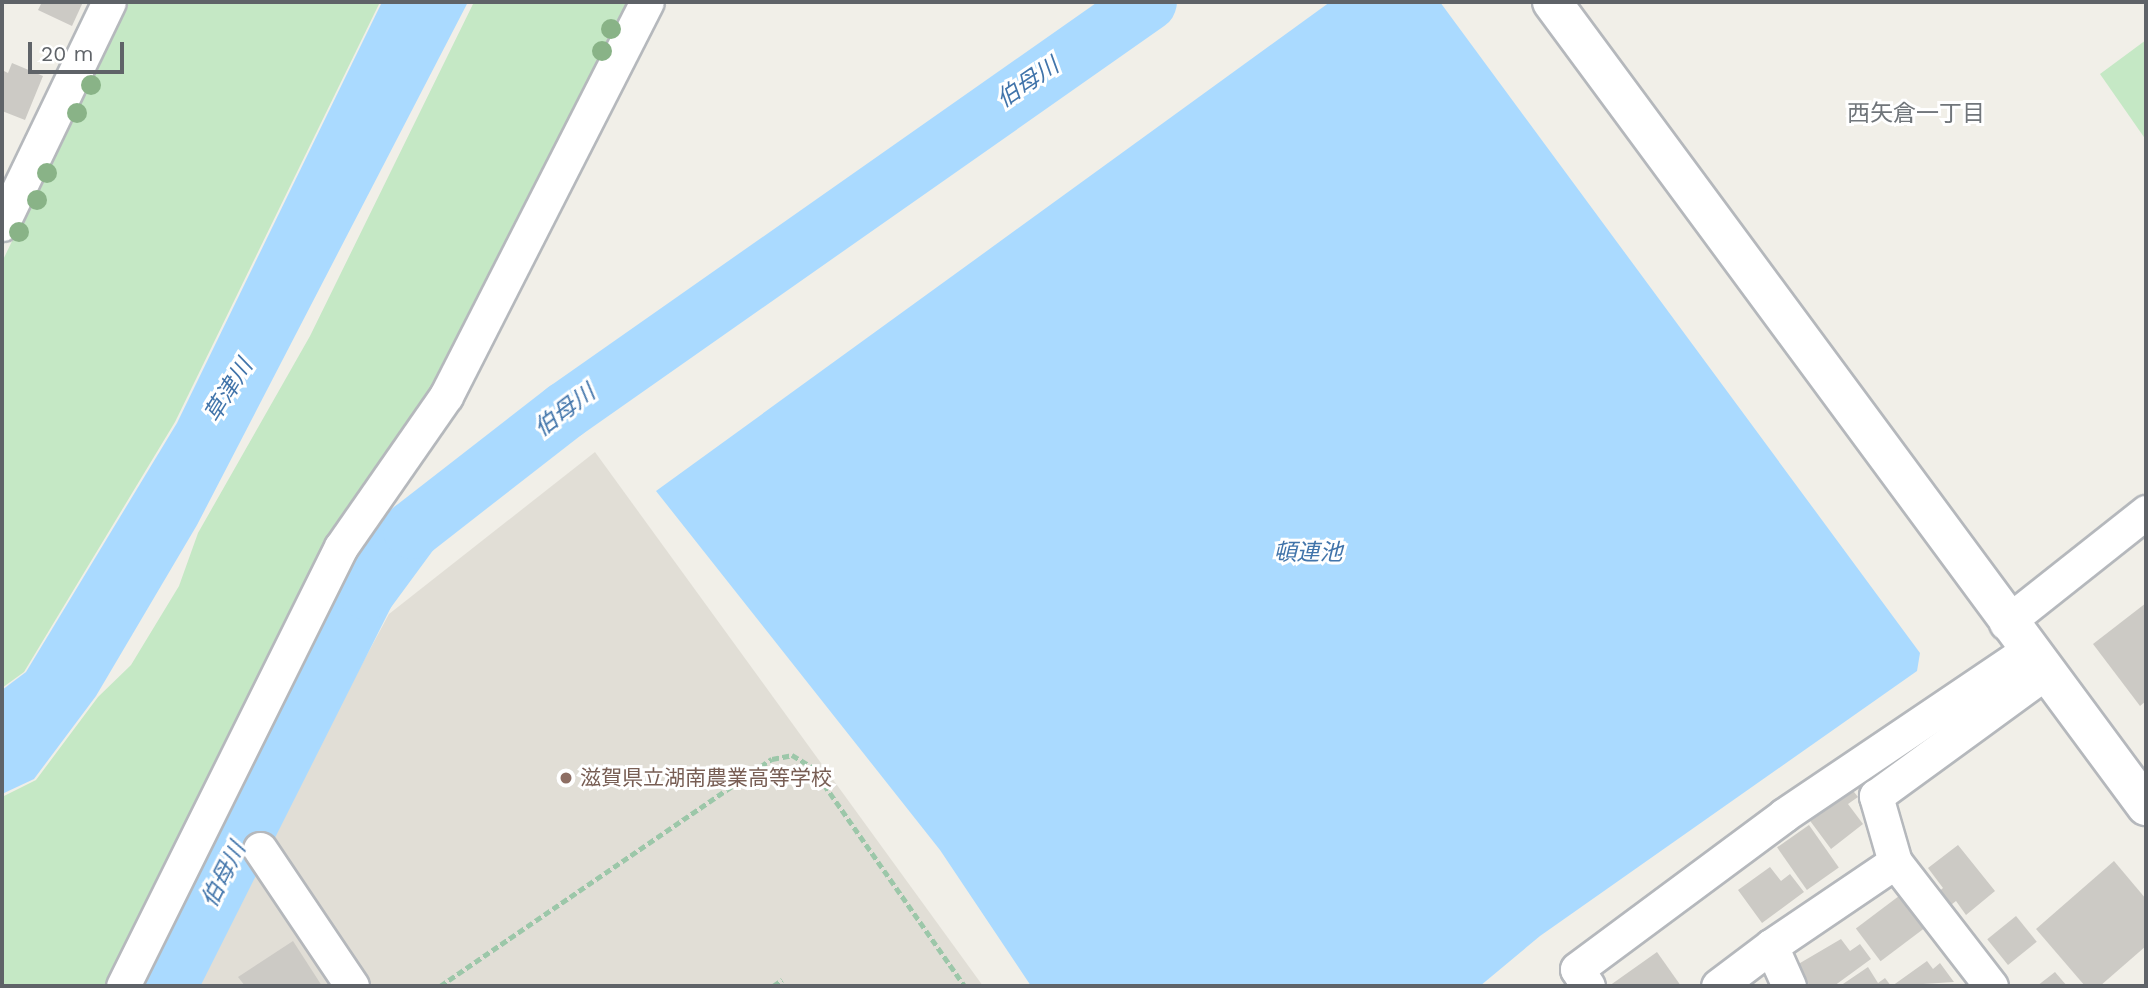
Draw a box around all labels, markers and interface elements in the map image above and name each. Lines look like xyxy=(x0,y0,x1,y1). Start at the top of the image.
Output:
scale bar xyxy=(32,28,128,72)
text: 20 m xyxy=(41,41,93,66)
water label: 伯母川 xyxy=(992,52,1064,114)
district label: 西矢倉一丁目 xyxy=(1847,100,1985,128)
water label: 草津川 xyxy=(199,354,259,428)
water label: 伯母川 xyxy=(529,379,601,443)
water label: 頓連池 xyxy=(1274,539,1342,567)
place label: 滋賀県立湖南農業高等学校 xyxy=(580,765,832,791)
marker: 滋賀県立湖南農業高等学校 xyxy=(558,770,574,786)
water label: 伯母川 xyxy=(196,838,252,912)

